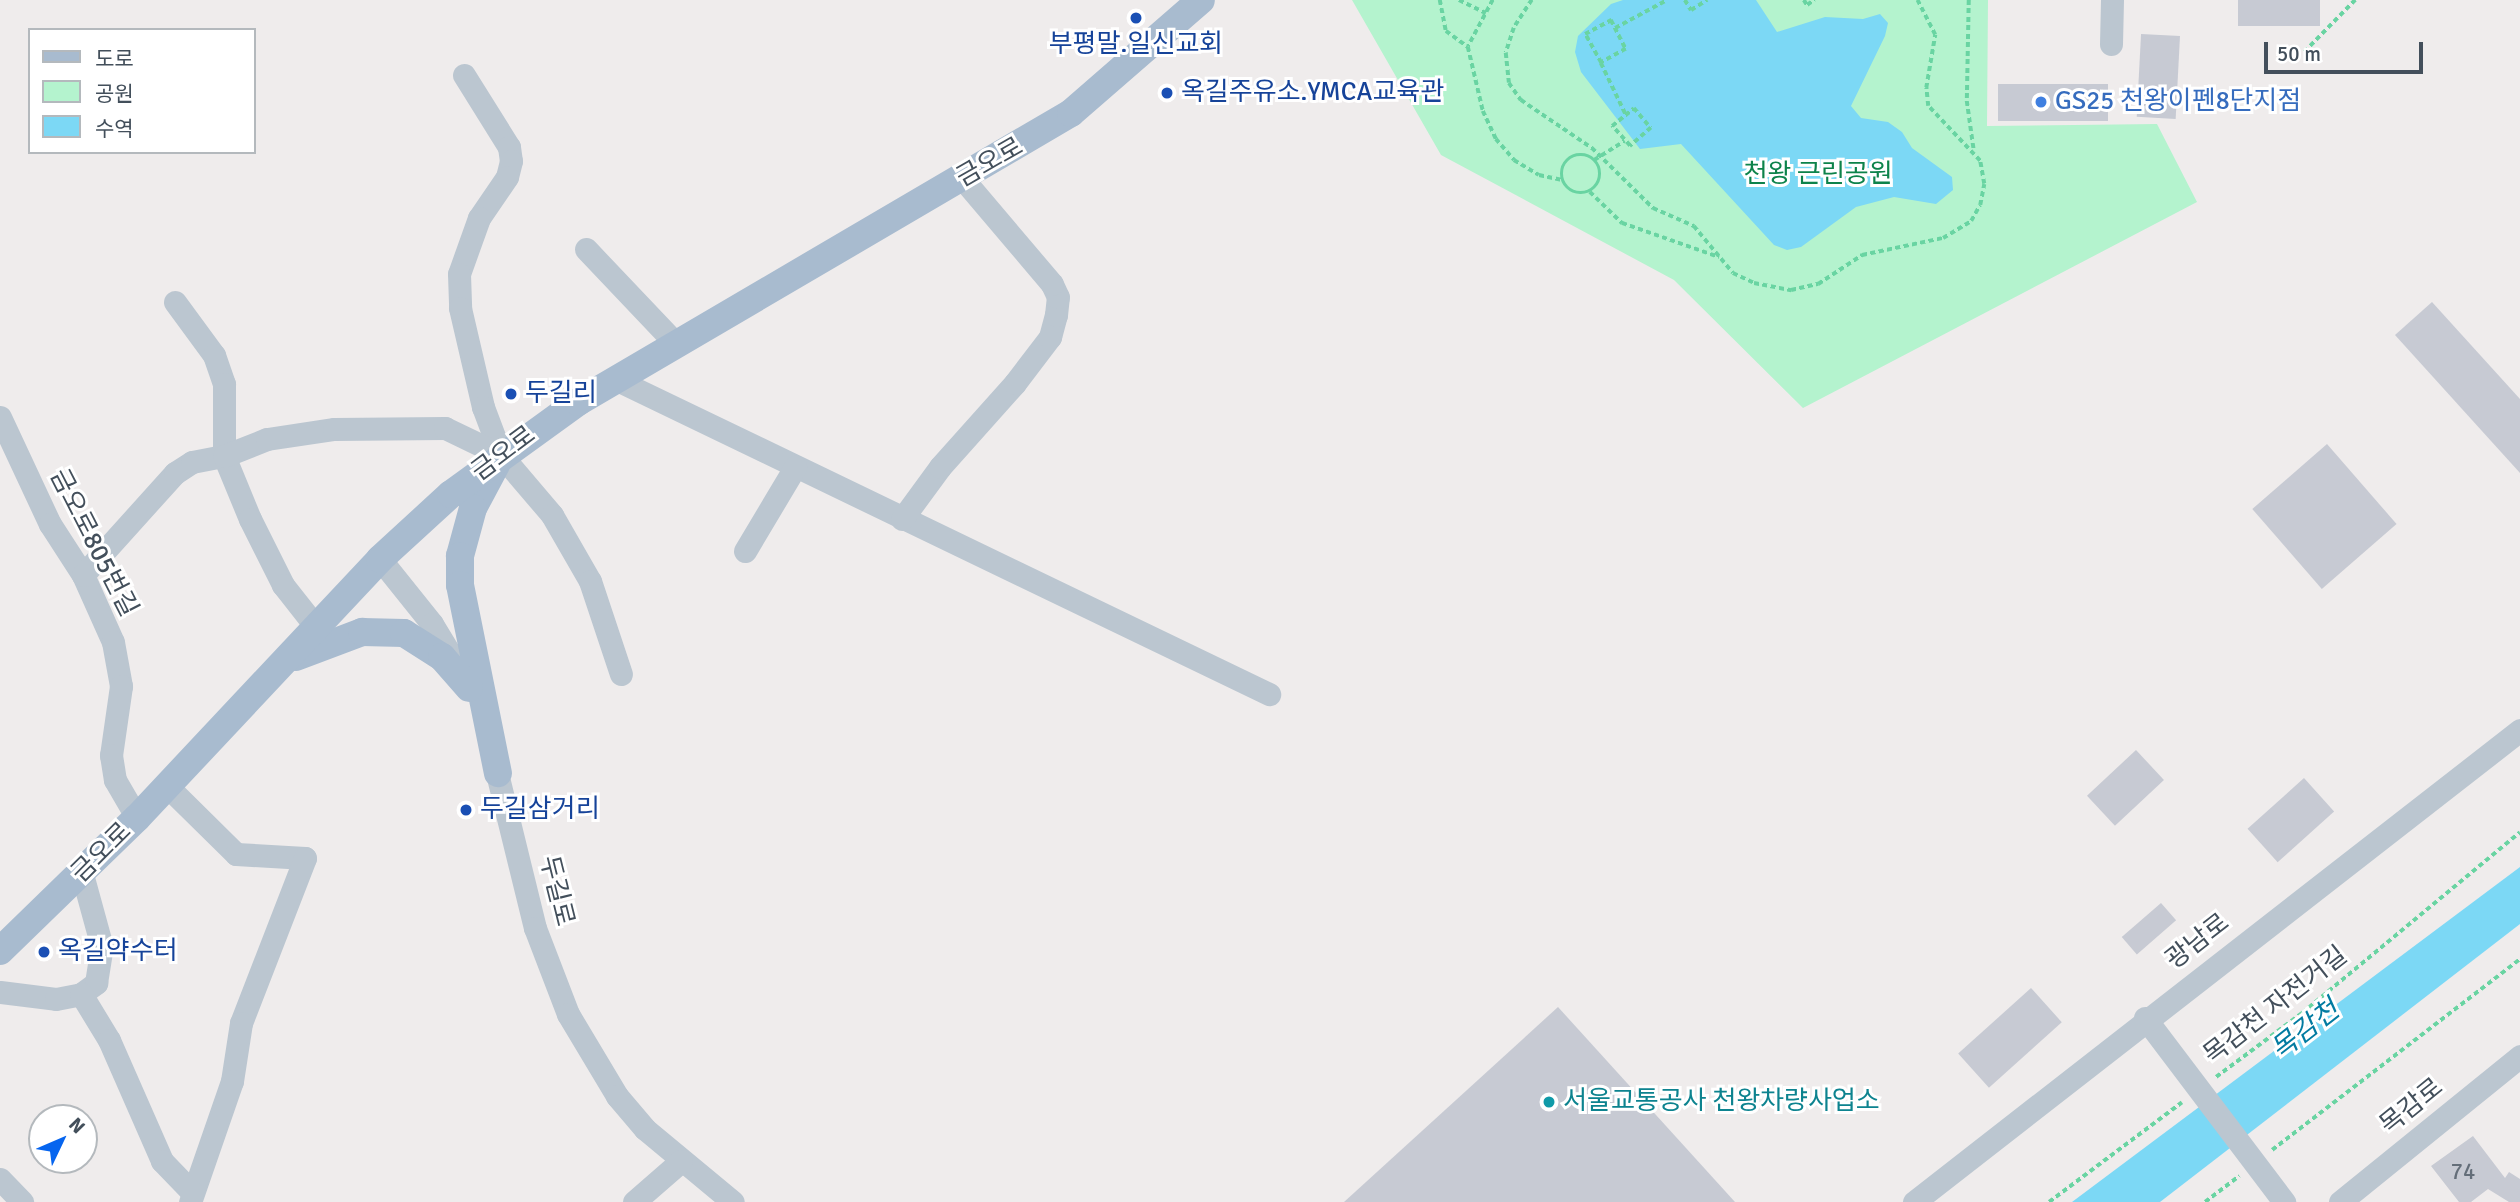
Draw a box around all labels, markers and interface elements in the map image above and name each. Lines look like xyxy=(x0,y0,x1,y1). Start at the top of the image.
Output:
marker: 부평말.일신교회 xyxy=(1128,10,1144,26)
legend xyxy=(28,28,256,154)
scale bar xyxy=(2268,28,2427,72)
place label: 부평말.일신교회 xyxy=(1049,29,1223,61)
text: 50 m xyxy=(2277,41,2321,67)
text: 도로 xyxy=(95,46,134,72)
place label: 옥길주유소.YMCA교육관 xyxy=(1181,77,1444,109)
text: 공원 xyxy=(95,81,134,107)
marker: 옥길주유소.YMCA교육관 xyxy=(1159,85,1175,101)
place label: GS25 천왕이펜8단지점 xyxy=(2055,86,2301,118)
marker: GS25 천왕이펜8단지점 xyxy=(2033,94,2049,110)
text: 수역 xyxy=(95,116,134,142)
street label: 금오로 xyxy=(951,132,1029,194)
park label: 천왕 근린공원 xyxy=(1743,159,1893,191)
place label: 두길리 xyxy=(525,378,597,410)
marker: 두길리 xyxy=(503,386,519,402)
street label: 금오로 xyxy=(466,420,542,488)
street label: 금오로805번길 xyxy=(42,464,144,622)
place label: 두길삼거리 xyxy=(480,794,600,826)
marker: 두길삼거리 xyxy=(458,802,474,818)
street label: 금오로 xyxy=(66,817,138,889)
street label: 두길로 xyxy=(532,852,580,930)
street label: 광남로 xyxy=(2160,908,2236,976)
place label: 옥길약수터 xyxy=(58,936,178,968)
street label: 목감천 자전거길 xyxy=(2198,940,2354,1072)
marker: 옥길약수터 xyxy=(36,944,52,960)
water label: 목감천 xyxy=(2264,993,2346,1067)
street label: 목감로 xyxy=(2374,1072,2450,1142)
place label: 서울교통공사 천왕차량사업소 xyxy=(1563,1086,1880,1118)
marker: 서울교통공사 천왕차량사업소 xyxy=(1541,1094,1557,1110)
north arrow xyxy=(28,1104,98,1174)
text: N xyxy=(63,1113,90,1139)
house number: 74 xyxy=(2451,1158,2475,1186)

